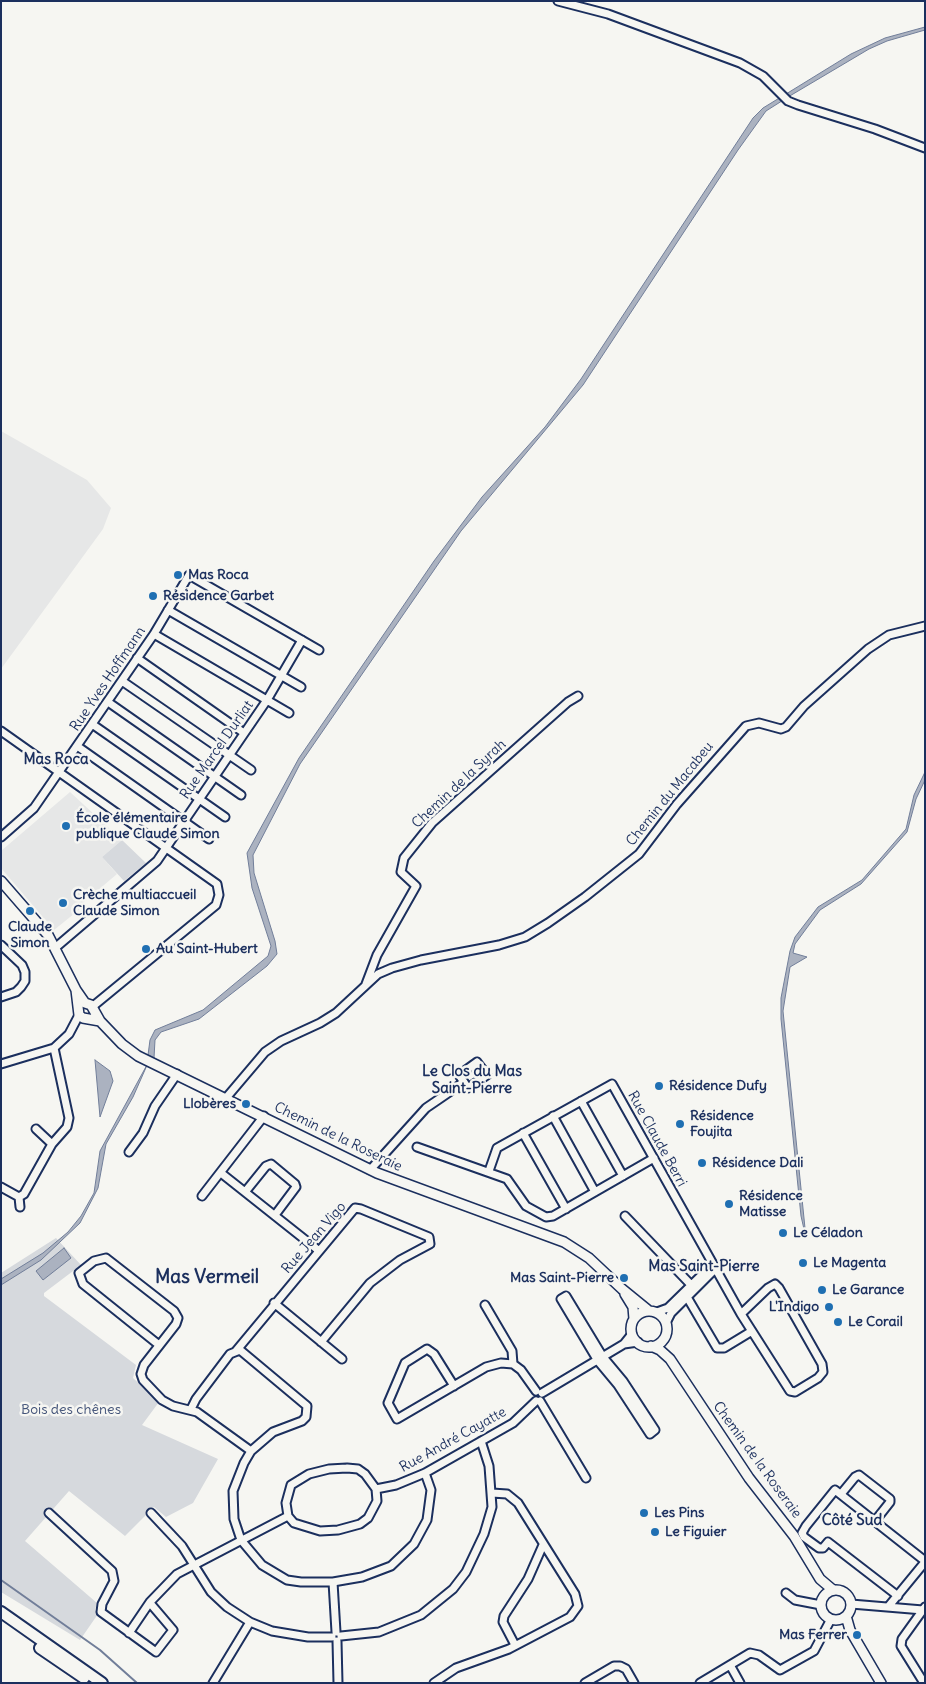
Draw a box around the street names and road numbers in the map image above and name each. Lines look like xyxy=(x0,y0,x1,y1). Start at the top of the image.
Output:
street label: Rue Yves Hoffmann xyxy=(67,623,149,735)
street label: Rue Marcel Durliat xyxy=(177,698,257,802)
street label: Chemin de la Syrah xyxy=(408,736,510,832)
street label: Chemin du Macabeu xyxy=(623,739,717,849)
street label: Rue Claude Berri xyxy=(624,1088,690,1190)
street label: Chemin de la Roseraie xyxy=(271,1099,405,1175)
street label: Rue Jean Vigo xyxy=(278,1199,350,1277)
street label: Chemin de la Roseraie xyxy=(709,1398,805,1522)
street label: Rue André Cayatte xyxy=(397,1404,509,1476)

